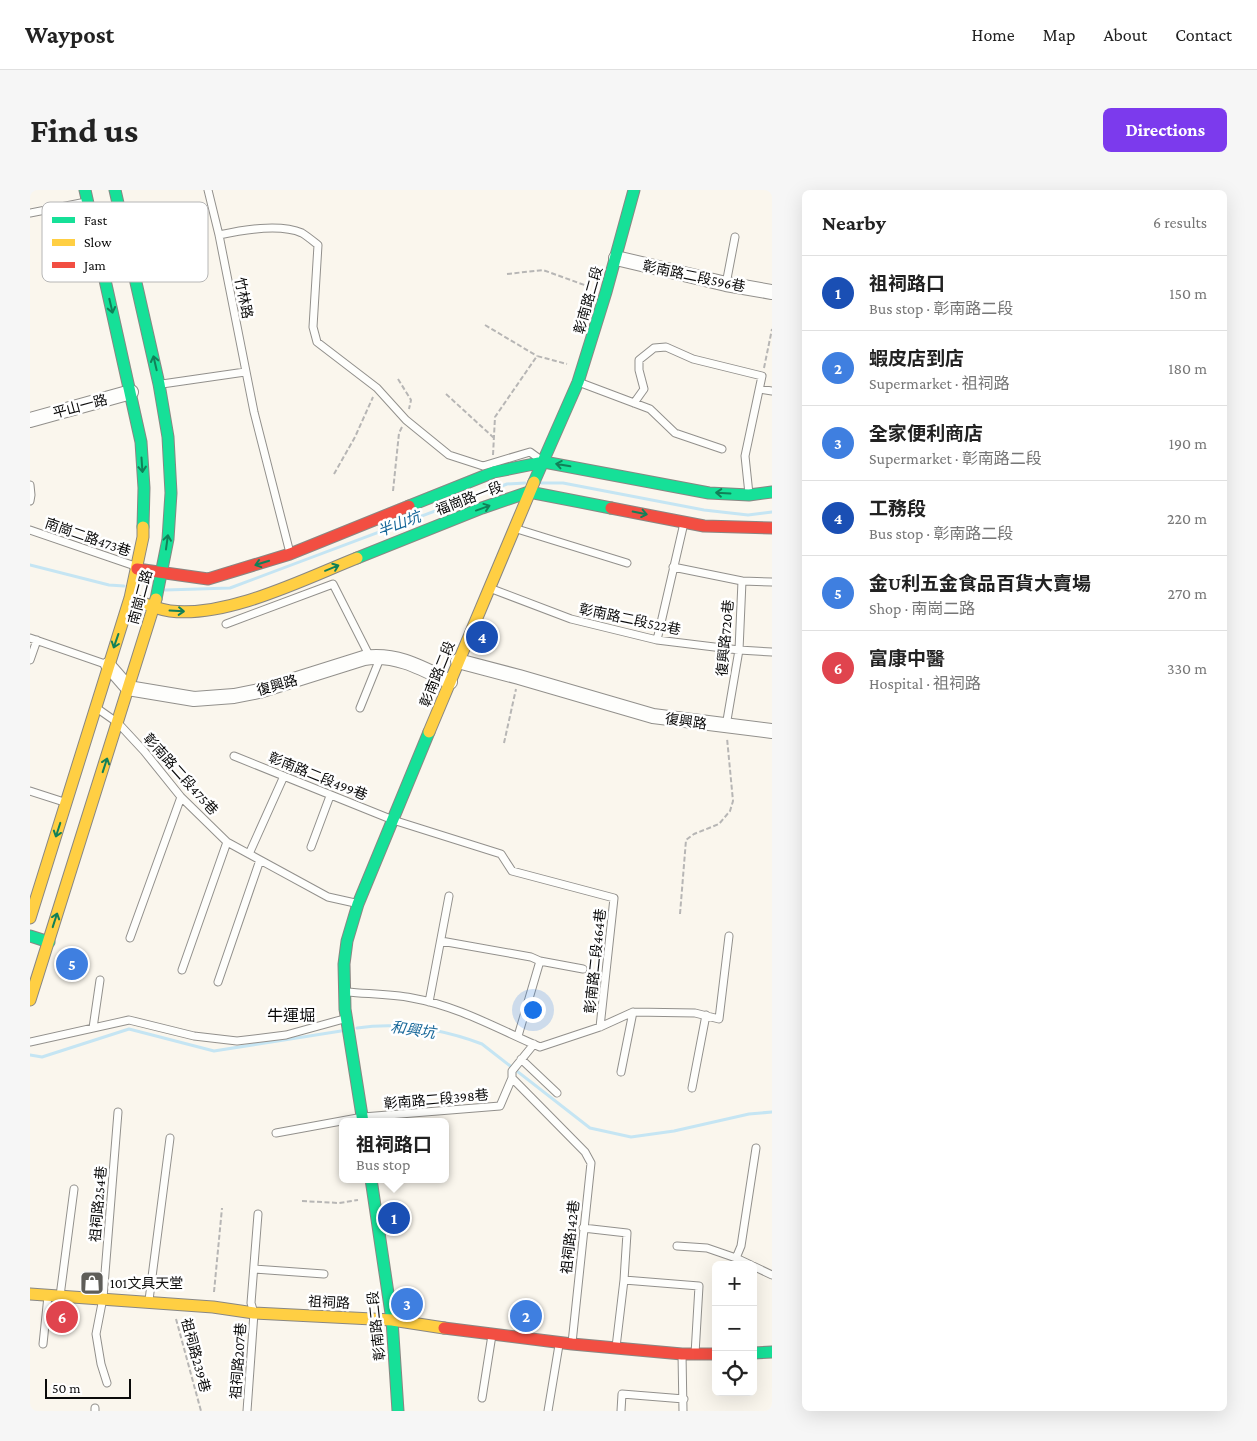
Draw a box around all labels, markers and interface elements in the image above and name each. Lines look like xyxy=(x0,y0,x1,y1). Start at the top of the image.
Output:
text: Waypost xyxy=(25,21,114,48)
text: Home xyxy=(972,25,1015,45)
text: Map xyxy=(1043,25,1075,45)
text: About xyxy=(1103,25,1147,45)
text: Contact xyxy=(1175,25,1232,45)
button: Directions xyxy=(1103,108,1227,152)
text: Find us xyxy=(30,111,138,150)
legend xyxy=(42,202,208,282)
text: Nearby xyxy=(822,211,886,235)
text: Fast xyxy=(84,212,108,228)
text: 6 results xyxy=(1153,214,1207,231)
text: Slow xyxy=(84,234,112,250)
text: Jam xyxy=(82,257,106,273)
street label: 彰南路二段596巷 xyxy=(641,257,747,295)
street label: 彰南路二段 xyxy=(571,264,605,336)
text: 祖祠路口 xyxy=(869,273,945,294)
street label: 竹林路 xyxy=(232,276,256,320)
text: 1 xyxy=(835,285,841,302)
text: 150 m xyxy=(1169,285,1207,302)
one-way arrow xyxy=(107,297,116,313)
text: Bus stop · 彰南路二段 xyxy=(869,300,1013,317)
text: 蝦皮店到店 xyxy=(869,348,964,369)
one-way arrow xyxy=(149,356,159,372)
text: 2 xyxy=(834,360,842,377)
text: 180 m xyxy=(1168,360,1207,377)
text: Supermarket · 祖祠路 xyxy=(869,375,1010,392)
street label: 平山一路 xyxy=(51,391,109,421)
text: 全家便利商店 xyxy=(869,423,983,444)
text: 3 xyxy=(834,435,842,452)
text: 190 m xyxy=(1169,435,1207,452)
text: Supermarket · 彰南路二段 xyxy=(869,450,1042,467)
one-way arrow xyxy=(137,457,147,473)
one-way arrow xyxy=(556,460,572,470)
street label: 福崗路一段 xyxy=(433,478,505,518)
one-way arrow xyxy=(716,489,732,498)
text: 工務段 xyxy=(869,498,926,519)
one-way arrow xyxy=(475,503,490,512)
water label: 半山坑 xyxy=(375,508,425,540)
one-way arrow xyxy=(632,509,648,519)
text: 4 xyxy=(834,510,842,527)
text: 220 m xyxy=(1167,510,1207,527)
street label: 南崗二路473巷 xyxy=(43,515,133,559)
text: Bus stop · 彰南路二段 xyxy=(869,525,1013,542)
one-way arrow xyxy=(162,534,172,550)
one-way arrow xyxy=(254,558,270,568)
one-way arrow xyxy=(323,563,339,572)
street label: 南崗二路 xyxy=(125,568,155,626)
text: 金U利五金食品百貨大賣場 xyxy=(869,573,1091,594)
text: 5 xyxy=(834,585,842,602)
text: 270 m xyxy=(1168,585,1207,602)
street label: 復興路720巷 xyxy=(714,599,736,677)
street label: 彰南路二段522巷 xyxy=(578,600,682,638)
text: Shop · 南崗二路 xyxy=(869,600,975,617)
one-way arrow xyxy=(168,606,184,615)
pin: 4 xyxy=(466,618,498,656)
one-way arrow xyxy=(110,633,120,649)
street label: 彰南路二段 xyxy=(416,639,458,709)
text: 富康中醫 xyxy=(869,648,945,669)
text: 6 xyxy=(834,660,842,677)
text: 330 m xyxy=(1167,660,1207,677)
street label: 復興路 xyxy=(255,672,299,698)
text: Hospital · 祖祠路 xyxy=(869,675,981,692)
street label: 復興路 xyxy=(664,710,708,732)
street label: 彰南路二段475巷 xyxy=(140,730,222,818)
street label: 彰南路二段499巷 xyxy=(266,749,370,803)
one-way arrow xyxy=(100,758,110,774)
one-way arrow xyxy=(52,822,62,838)
street label: 彰南路二段464巷 xyxy=(582,908,608,1014)
one-way arrow xyxy=(51,913,61,929)
pin: 5 xyxy=(56,945,88,983)
your location xyxy=(520,997,546,1023)
district label: 牛運堀 xyxy=(267,1007,315,1024)
water label: 和興坑 xyxy=(390,1019,438,1041)
street label: 彰南路二段398巷 xyxy=(383,1086,489,1112)
popup xyxy=(339,1118,449,1183)
text: 祖祠路口 xyxy=(356,1134,432,1155)
text: Bus stop xyxy=(356,1156,410,1173)
street label: 祖祠路254巷 xyxy=(87,1165,109,1243)
pin: 1 xyxy=(378,1199,410,1237)
street label: 祖祠路142巷 xyxy=(558,1199,582,1275)
map controls xyxy=(712,1261,757,1396)
button: + xyxy=(712,1261,757,1306)
shop icon: 101文具天堂 xyxy=(79,1270,105,1296)
place label: 101文具天堂 xyxy=(110,1275,183,1291)
pin: 3 xyxy=(391,1285,423,1323)
street label: 彰南路二段 xyxy=(364,1290,388,1362)
street label: 祖祠路 xyxy=(308,1293,350,1311)
pin: 2 xyxy=(510,1297,542,1335)
pin: 6 xyxy=(46,1298,78,1336)
button: − xyxy=(712,1306,757,1351)
street label: 祖祠路239巷 xyxy=(178,1316,214,1394)
street label: 祖祠路207巷 xyxy=(227,1322,249,1400)
button: locate xyxy=(712,1351,757,1396)
scale bar xyxy=(45,1376,131,1399)
text: 50 m xyxy=(52,1380,80,1396)

